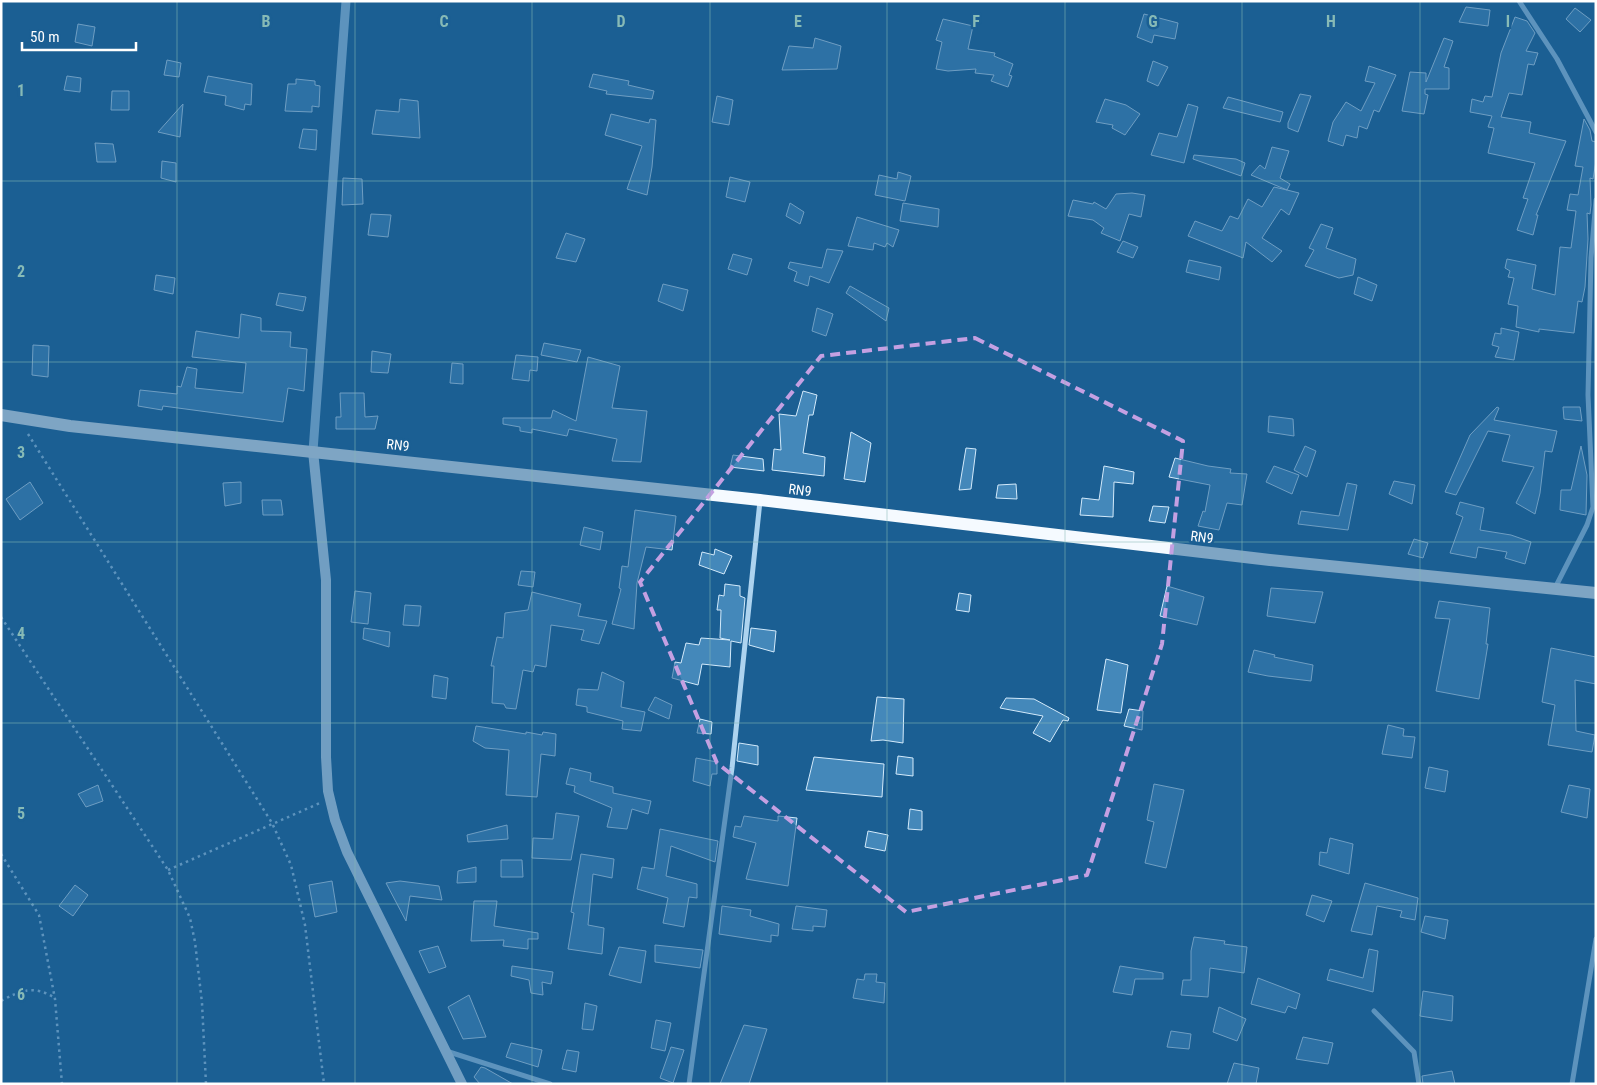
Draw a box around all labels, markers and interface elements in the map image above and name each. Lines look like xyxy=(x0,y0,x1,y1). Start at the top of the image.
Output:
text: B xyxy=(262,12,271,31)
text: C xyxy=(439,12,449,31)
text: D xyxy=(616,12,626,31)
text: E xyxy=(794,12,802,31)
text: F xyxy=(972,12,980,31)
text: G xyxy=(1148,12,1158,31)
text: H xyxy=(1326,12,1336,31)
text: I xyxy=(1506,12,1510,31)
scale bar xyxy=(22,20,136,52)
text: 50 m xyxy=(30,28,60,46)
text: 1 xyxy=(17,81,25,100)
text: 2 xyxy=(17,262,25,281)
street label: RN9 xyxy=(386,436,410,454)
text: 3 xyxy=(17,443,25,462)
street label: RN9 xyxy=(788,481,812,499)
street label: RN9 xyxy=(1190,528,1214,546)
text: 4 xyxy=(17,624,25,643)
text: 5 xyxy=(17,804,25,823)
text: 6 xyxy=(17,985,25,1004)

